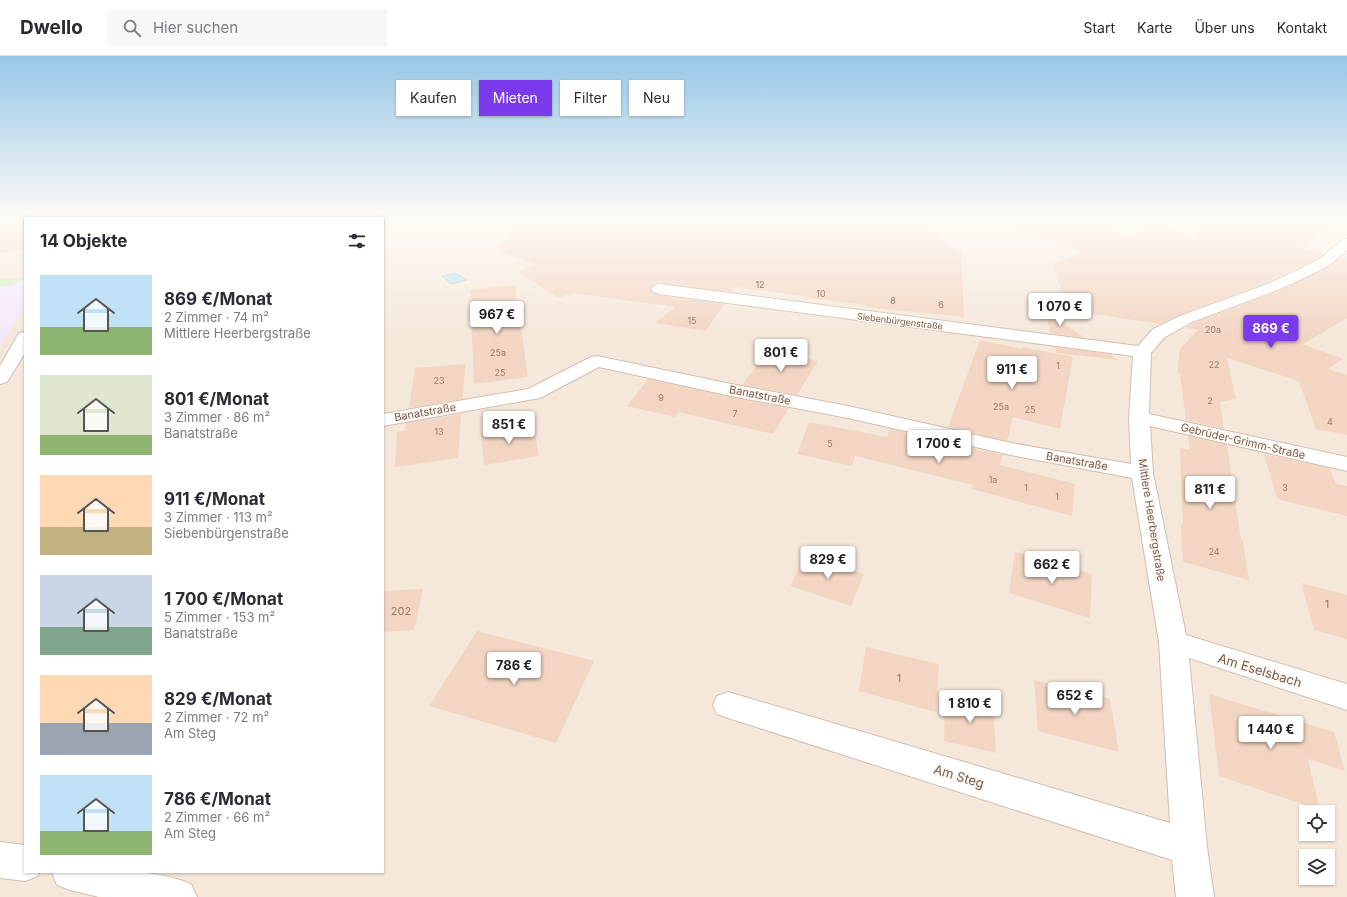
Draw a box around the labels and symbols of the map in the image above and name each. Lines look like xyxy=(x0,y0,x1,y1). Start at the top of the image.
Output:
house number: 12 xyxy=(755,279,765,290)
house number: 10 xyxy=(816,288,826,299)
pin: 1 070 € xyxy=(1023,293,1097,327)
house number: 8 xyxy=(890,295,896,306)
house number: 6 xyxy=(938,299,944,310)
pin: 967 € xyxy=(469,301,525,335)
street label: Siebenbürgenstraße xyxy=(856,310,944,332)
house number: 15 xyxy=(687,315,697,326)
pin: 869 € xyxy=(1243,315,1299,349)
house number: 20a xyxy=(1205,324,1221,335)
pin: 801 € xyxy=(753,339,809,373)
house number: 25a xyxy=(490,347,506,358)
pin: 911 € xyxy=(984,356,1040,390)
house number: 22 xyxy=(1209,359,1219,370)
house number: 1 xyxy=(1056,360,1060,371)
house number: 25 xyxy=(495,367,505,378)
house number: 23 xyxy=(433,375,445,386)
street label: Banatstraße xyxy=(728,382,792,408)
house number: 9 xyxy=(658,392,664,403)
house number: 2 xyxy=(1207,395,1213,406)
street label: Banatstraße xyxy=(393,400,457,424)
house number: 25a xyxy=(993,401,1009,412)
house number: 25 xyxy=(1025,404,1035,415)
house number: 7 xyxy=(732,408,738,419)
pin: 851 € xyxy=(481,411,537,445)
house number: 4 xyxy=(1327,416,1333,427)
street label: Gebrüder-Grimm-Straße xyxy=(1179,420,1307,462)
house number: 13 xyxy=(434,426,444,437)
pin: 1 700 € xyxy=(902,430,976,464)
house number: 5 xyxy=(827,438,833,449)
street label: Banatstraße xyxy=(1045,449,1109,473)
street label: Mittlere Heerbergstraße xyxy=(1135,458,1169,582)
house number: 1a xyxy=(989,474,997,485)
pin: 811 € xyxy=(1182,476,1238,510)
house number: 1 xyxy=(1024,482,1028,493)
house number: 3 xyxy=(1282,482,1288,493)
house number: 1 xyxy=(1055,491,1059,502)
pin: 829 € xyxy=(800,546,856,580)
house number: 24 xyxy=(1208,546,1220,557)
pin: 662 € xyxy=(1024,551,1080,585)
house number: 1 xyxy=(1325,597,1329,611)
house number: 202 xyxy=(391,604,411,618)
street label: Am Eselsbach xyxy=(1216,650,1304,690)
pin: 786 € xyxy=(486,652,542,686)
house number: 1 xyxy=(897,671,901,685)
pin: 652 € xyxy=(1047,682,1103,716)
pin: 1 810 € xyxy=(933,690,1007,724)
pin: 1 440 € xyxy=(1234,716,1308,750)
street label: Am Steg xyxy=(932,761,986,791)

